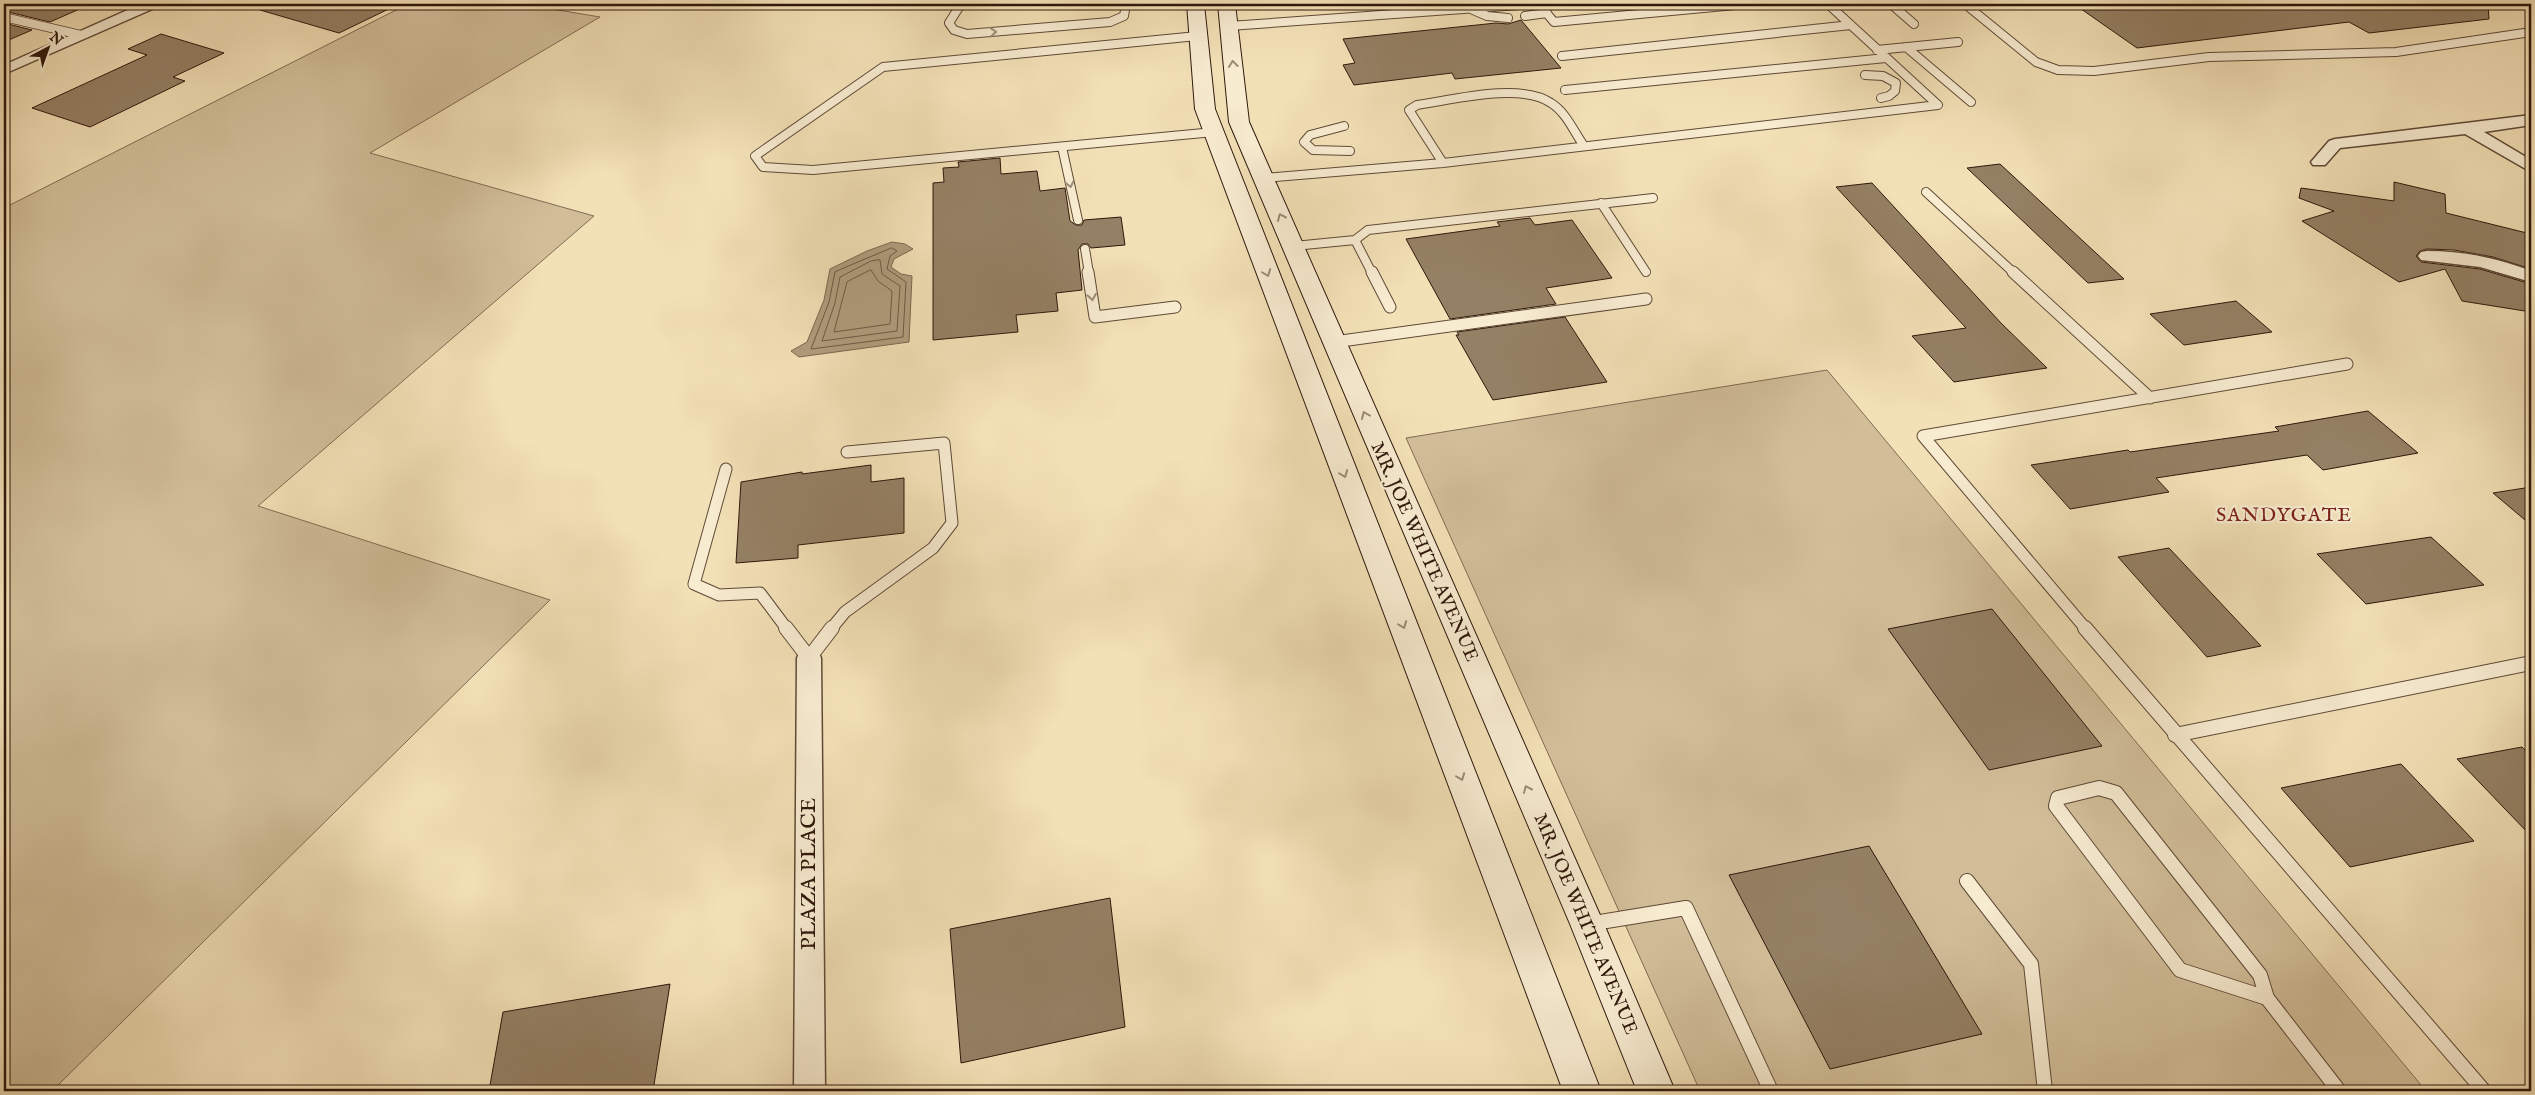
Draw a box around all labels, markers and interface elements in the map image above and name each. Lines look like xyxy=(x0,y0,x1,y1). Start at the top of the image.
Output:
north arrow xyxy=(22,22,72,72)
one-way arrow xyxy=(990,27,998,38)
text: N xyxy=(45,28,66,50)
one-way arrow xyxy=(1228,59,1239,67)
one-way arrow xyxy=(1064,179,1075,188)
one-way arrow xyxy=(1276,213,1287,222)
one-way arrow xyxy=(1261,268,1271,277)
one-way arrow xyxy=(1087,293,1097,301)
one-way arrow xyxy=(1360,411,1371,420)
street label: MR. JOE WHITE AVENUE xyxy=(1365,438,1483,666)
one-way arrow xyxy=(1338,469,1349,478)
district label: SANDYGATE xyxy=(2216,503,2352,528)
one-way arrow xyxy=(1397,620,1407,629)
one-way arrow xyxy=(1455,772,1465,781)
one-way arrow xyxy=(1523,785,1534,794)
street label: PLAZA PLACE xyxy=(795,798,823,950)
street label: MR. JOE WHITE AVENUE xyxy=(1527,810,1643,1038)

